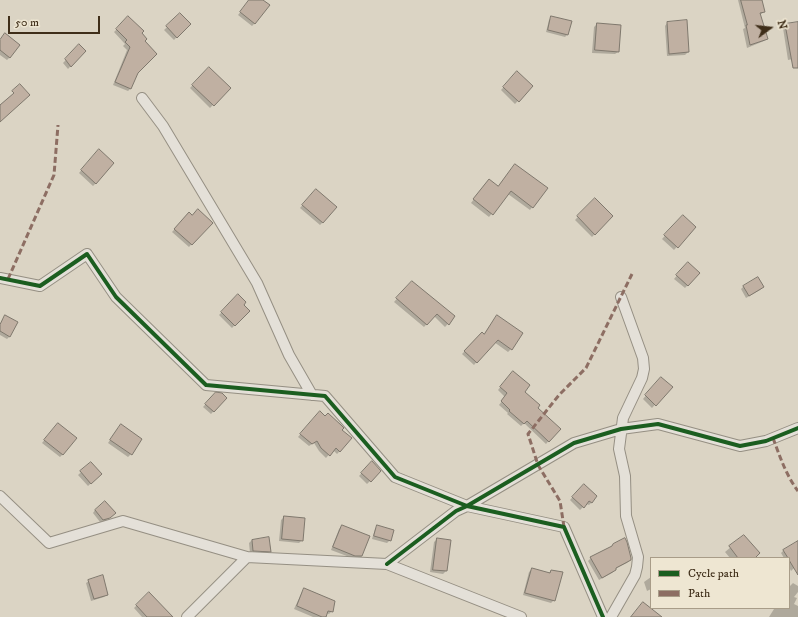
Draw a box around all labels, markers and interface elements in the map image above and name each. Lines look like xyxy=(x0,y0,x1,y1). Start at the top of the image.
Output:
scale bar xyxy=(10,8,102,34)
north arrow xyxy=(750,8,790,48)
text: 50 m xyxy=(15,15,39,30)
text: N xyxy=(774,19,790,31)
legend xyxy=(650,557,790,609)
text: Cycle path xyxy=(688,566,739,581)
text: Path xyxy=(688,586,710,601)

